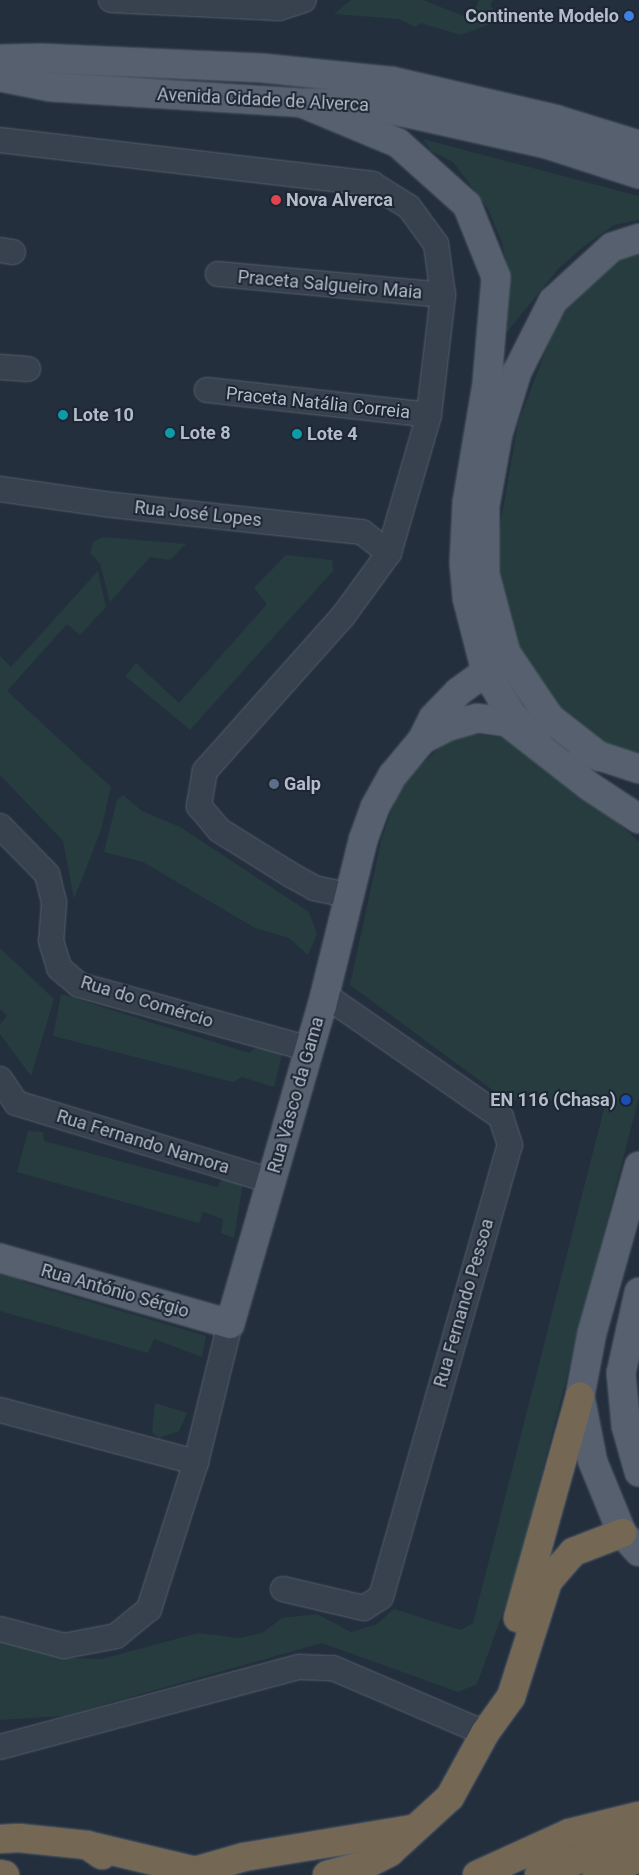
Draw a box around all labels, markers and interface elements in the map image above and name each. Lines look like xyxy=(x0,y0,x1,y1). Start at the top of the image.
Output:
place label: Continente Modelo xyxy=(465,5,619,27)
marker: Continente Modelo xyxy=(623,10,635,22)
street label: Avenida Cidade de Alverca xyxy=(157,84,369,116)
place label: Nova Alverca xyxy=(286,189,393,211)
marker: Nova Alverca xyxy=(270,194,282,206)
street label: Praceta Salgueiro Maia xyxy=(237,266,423,304)
street label: Praceta Natália Correia xyxy=(225,383,411,423)
place label: Lote 10 xyxy=(73,404,134,426)
marker: Lote 10 xyxy=(57,409,69,421)
place label: Lote 8 xyxy=(180,422,231,444)
place label: Lote 4 xyxy=(307,423,358,445)
marker: Lote 8 xyxy=(164,427,176,439)
marker: Lote 4 xyxy=(291,428,303,440)
street label: Rua José Lopes xyxy=(133,497,263,531)
place label: Galp xyxy=(284,773,321,795)
marker: Galp xyxy=(268,778,280,790)
street label: Rua do Comércio xyxy=(78,972,216,1032)
street label: Rua Vasco da Gama xyxy=(263,1014,329,1176)
place label: EN 116 (Chasa) xyxy=(490,1089,616,1111)
marker: EN 116 (Chasa) xyxy=(620,1094,632,1106)
street label: Rua Fernando Namora xyxy=(54,1105,232,1179)
street label: Rua Fernando Pessoa xyxy=(430,1216,498,1390)
street label: Rua António Sérgio xyxy=(39,1260,191,1322)

